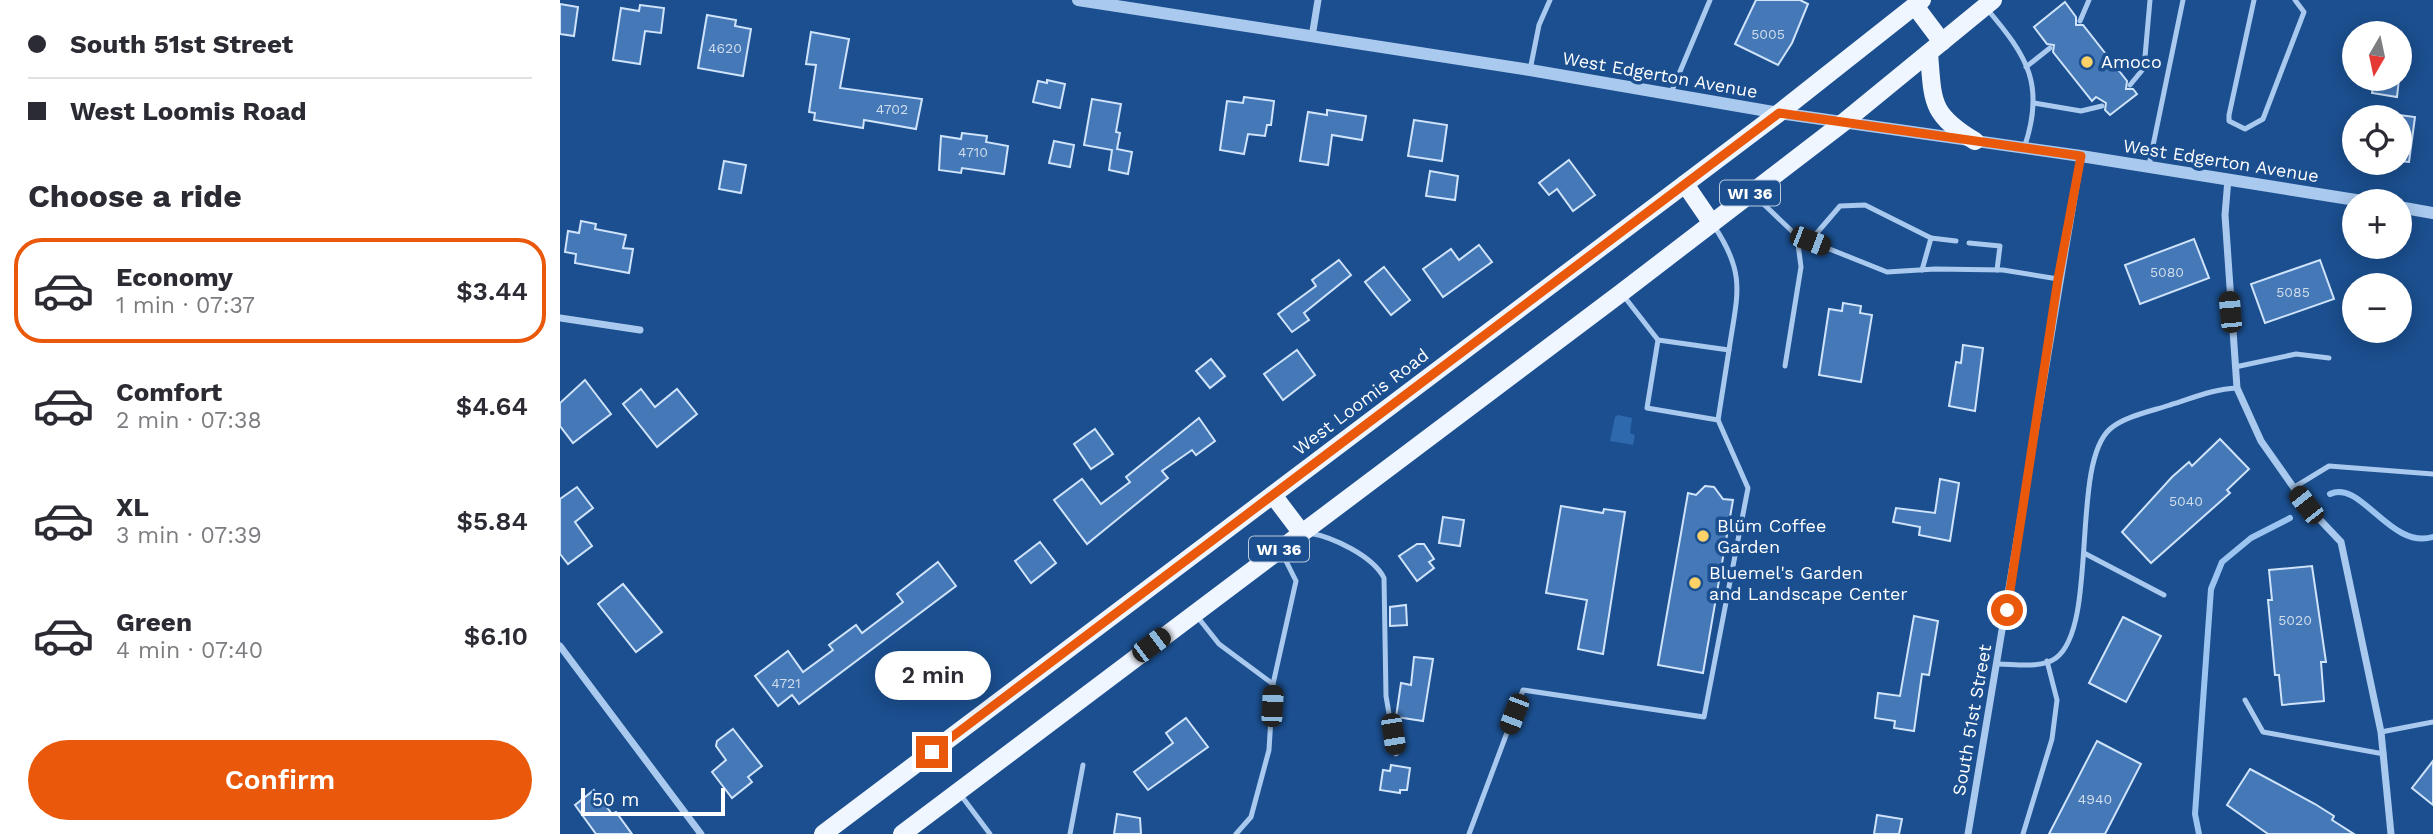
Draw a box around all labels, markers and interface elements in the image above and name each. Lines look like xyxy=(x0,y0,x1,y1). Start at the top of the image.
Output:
north arrow xyxy=(2342,21,2412,91)
map controls xyxy=(2342,21,2412,343)
house number: 5005 xyxy=(1751,26,1785,42)
text: South 51st Street xyxy=(70,29,293,59)
house number: 4620 xyxy=(708,40,742,56)
street label: West Edgerton Avenue xyxy=(1561,47,1759,102)
place label: Amoco xyxy=(2101,51,2162,72)
marker: Amoco xyxy=(2079,54,2095,70)
text: West Loomis Road xyxy=(70,96,307,126)
house number: 4702 xyxy=(876,101,908,117)
button: locate xyxy=(2342,105,2412,175)
street label: West Edgerton Avenue xyxy=(2122,135,2321,186)
house number: 4710 xyxy=(958,144,988,160)
text: Choose a ride xyxy=(28,177,242,215)
road number: WI 36 xyxy=(1720,181,1780,206)
button: + xyxy=(2342,189,2412,259)
car xyxy=(1787,224,1834,258)
icon: car xyxy=(32,259,95,322)
text: Economy xyxy=(116,262,233,292)
house number: 5080 xyxy=(2150,264,2184,280)
button: − xyxy=(2342,273,2412,343)
text: $3.44 xyxy=(456,276,528,306)
house number: 5085 xyxy=(2276,284,2310,300)
car xyxy=(2218,290,2243,334)
text: 1 min · 07:37 xyxy=(116,292,255,319)
street label: West Loomis Road xyxy=(1289,344,1432,459)
icon: car xyxy=(32,374,95,437)
text: Comfort xyxy=(116,377,222,407)
text: $4.64 xyxy=(456,391,528,421)
text: 2 min · 07:38 xyxy=(116,407,262,434)
car xyxy=(2285,482,2328,528)
icon: car xyxy=(32,489,95,552)
text: XL xyxy=(116,492,149,522)
house number: 5040 xyxy=(2169,493,2203,509)
text: $5.84 xyxy=(456,506,528,536)
place label: Blüm Coffee Garden xyxy=(1717,515,1826,557)
text: 3 min · 07:39 xyxy=(116,522,262,549)
marker: Blüm Coffee Garden xyxy=(1695,528,1711,544)
road number: WI 36 xyxy=(1249,536,1309,562)
place label: Bluemel's Garden and Landscape Center xyxy=(1709,562,1908,604)
marker: Bluemel's Garden and Landscape Center xyxy=(1687,575,1703,591)
route start xyxy=(1991,594,2023,626)
icon: car xyxy=(32,604,95,667)
text: Green xyxy=(116,607,192,637)
house number: 5020 xyxy=(2278,612,2312,628)
text: $6.10 xyxy=(464,621,528,651)
car xyxy=(1128,624,1175,666)
text: 4 min · 07:40 xyxy=(116,637,263,664)
street label: South 51st Street xyxy=(1948,642,1995,797)
callout: 2 min xyxy=(874,650,990,700)
text: 2 min xyxy=(901,662,965,689)
house number: 4721 xyxy=(771,675,801,691)
car xyxy=(1261,684,1284,728)
car xyxy=(1497,691,1532,737)
car xyxy=(1380,712,1407,756)
route end xyxy=(916,736,948,768)
button: Confirm xyxy=(28,740,532,820)
scale bar xyxy=(581,785,724,817)
text: 50 m xyxy=(592,788,639,811)
house number: 4940 xyxy=(2078,791,2112,807)

